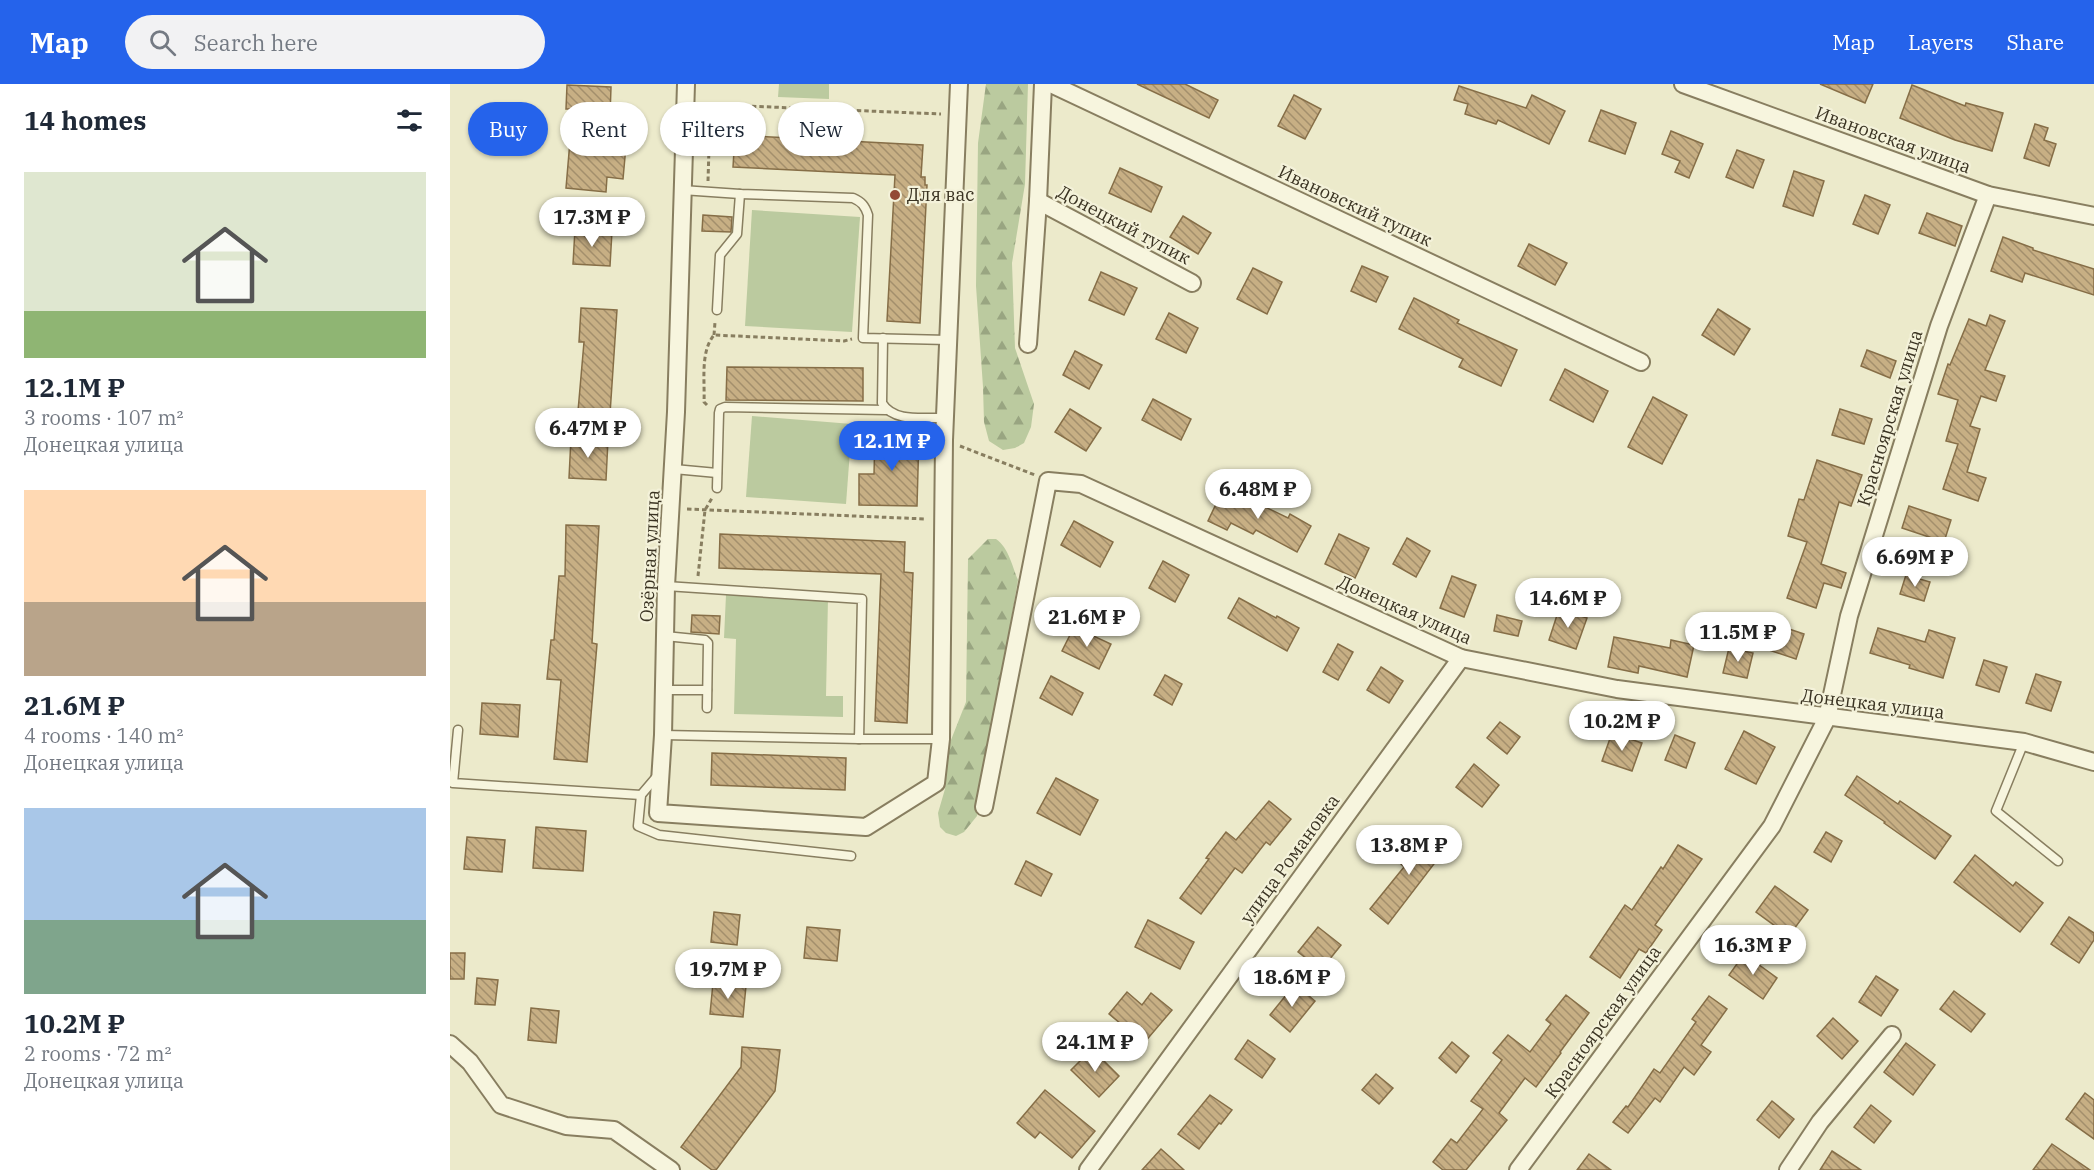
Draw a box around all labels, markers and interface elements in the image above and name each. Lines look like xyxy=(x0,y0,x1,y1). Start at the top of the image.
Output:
search box xyxy=(125,15,545,69)
text: Map xyxy=(30,24,89,61)
icon: search xyxy=(146,26,179,59)
text: Search here xyxy=(194,28,318,57)
text: Map xyxy=(1832,28,1875,56)
text: Layers xyxy=(1908,28,1974,56)
text: Share xyxy=(2007,28,2064,56)
street label: Ивановская улица xyxy=(1812,101,1974,178)
chip: Buy xyxy=(468,102,548,156)
chip: Rent xyxy=(560,102,648,156)
chip: Filters xyxy=(660,102,766,156)
chip: New xyxy=(778,102,864,156)
text: 14 homes xyxy=(24,103,146,137)
icon: filters xyxy=(393,104,426,137)
street label: Ивановский тупик xyxy=(1275,160,1436,252)
street label: Донецкий тупик xyxy=(1054,180,1195,270)
place label: Для вас xyxy=(907,183,975,206)
marker: Для вас xyxy=(888,188,902,202)
pin: 17.3M ₽ xyxy=(537,197,647,248)
text: 17.3M ₽ xyxy=(553,203,631,230)
icon: home xyxy=(171,211,279,319)
street label: Красноярская улица xyxy=(1852,327,1927,509)
text: 12.1M ₽ xyxy=(24,370,125,404)
text: 3 rooms · 107 m² xyxy=(24,404,183,431)
pin: 6.47M ₽ xyxy=(533,408,643,459)
text: 6.47M ₽ xyxy=(549,414,627,441)
pin: 12.1M ₽ xyxy=(837,421,947,472)
text: 12.1M ₽ xyxy=(853,427,931,454)
text: Донецкая улица xyxy=(24,431,184,458)
pin: 6.48M ₽ xyxy=(1203,469,1313,520)
text: 6.48M ₽ xyxy=(1219,475,1297,502)
street label: Озёрная улица xyxy=(635,489,664,623)
icon: home xyxy=(171,529,279,637)
pin: 6.69M ₽ xyxy=(1860,537,1970,588)
text: 6.69M ₽ xyxy=(1876,543,1954,570)
street label: Донецкая улица xyxy=(1335,570,1476,649)
pin: 14.6M ₽ xyxy=(1513,578,1623,629)
text: 14.6M ₽ xyxy=(1529,584,1607,611)
pin: 21.6M ₽ xyxy=(1032,597,1142,648)
text: 21.6M ₽ xyxy=(1048,603,1126,630)
pin: 11.5M ₽ xyxy=(1683,612,1793,663)
text: 11.5M ₽ xyxy=(1699,618,1777,645)
street label: Донецкая улица xyxy=(1800,683,1946,724)
text: 21.6M ₽ xyxy=(24,688,125,722)
pin: 10.2M ₽ xyxy=(1567,701,1677,752)
text: 10.2M ₽ xyxy=(1583,707,1661,734)
text: 4 rooms · 140 m² xyxy=(24,722,183,749)
text: Донецкая улица xyxy=(24,749,184,776)
street label: улица Романовка xyxy=(1235,789,1344,928)
pin: 13.8M ₽ xyxy=(1354,825,1464,876)
text: 13.8M ₽ xyxy=(1370,831,1448,858)
icon: home xyxy=(171,847,279,955)
pin: 16.3M ₽ xyxy=(1698,925,1808,976)
text: 16.3M ₽ xyxy=(1714,931,1792,958)
street label: Красноярская улица xyxy=(1539,941,1666,1103)
pin: 19.7M ₽ xyxy=(673,949,783,1000)
text: 19.7M ₽ xyxy=(689,955,767,982)
pin: 18.6M ₽ xyxy=(1237,957,1347,1008)
text: 18.6M ₽ xyxy=(1253,963,1331,990)
text: 10.2M ₽ xyxy=(24,1006,125,1040)
pin: 24.1M ₽ xyxy=(1040,1022,1150,1073)
text: 24.1M ₽ xyxy=(1056,1028,1134,1055)
text: 2 rooms · 72 m² xyxy=(24,1040,171,1067)
text: Донецкая улица xyxy=(24,1067,184,1094)

